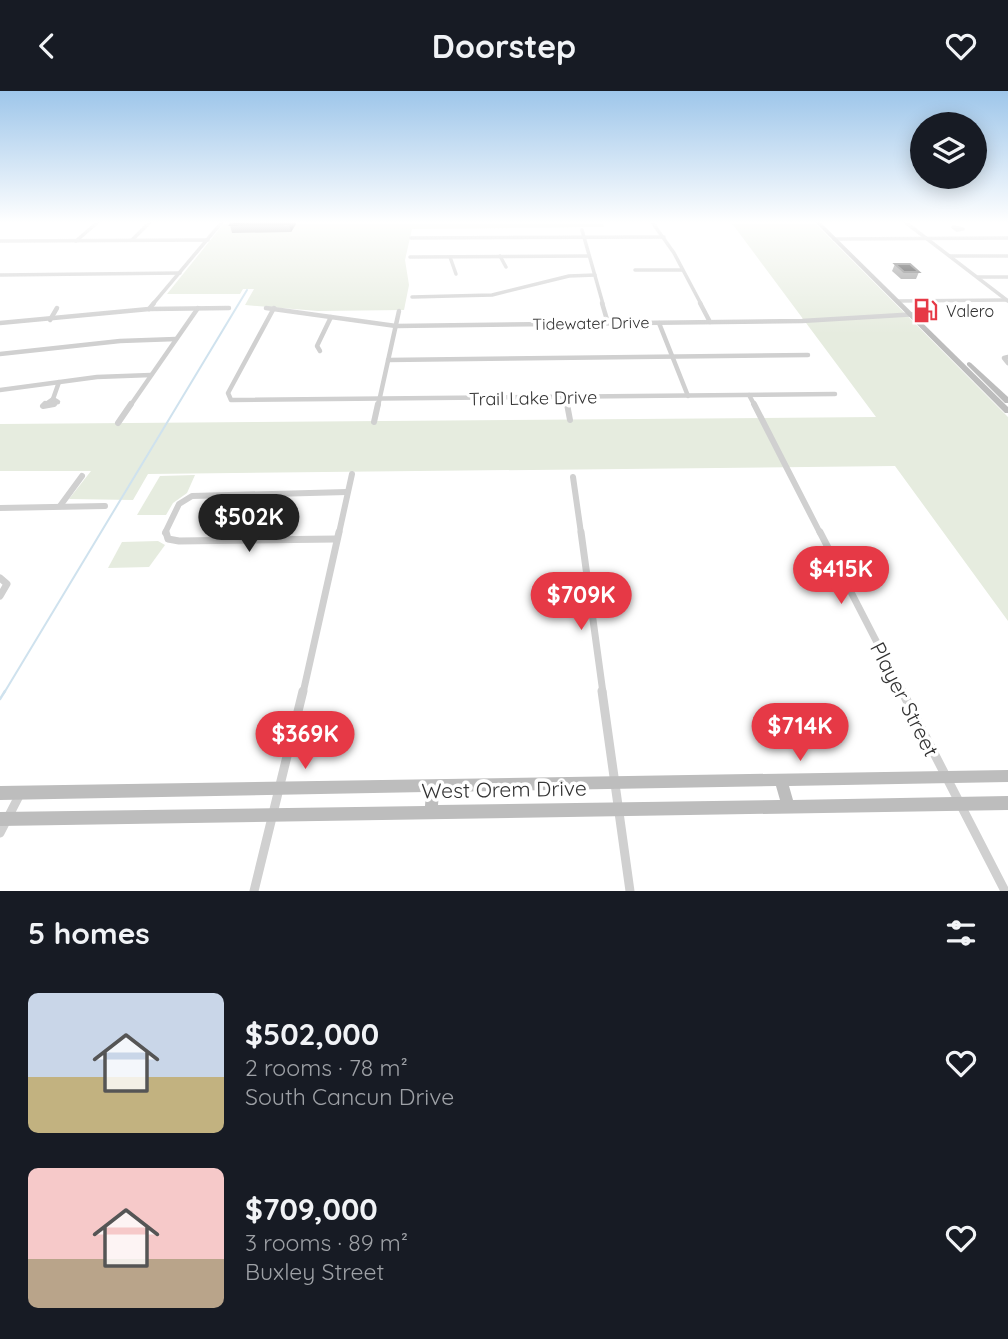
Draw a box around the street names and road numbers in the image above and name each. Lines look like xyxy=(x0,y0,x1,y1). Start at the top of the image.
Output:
street label: Tidewater Drive xyxy=(532,312,650,334)
street label: Trail Lake Drive xyxy=(469,385,597,411)
street label: Player Street xyxy=(865,637,945,761)
street label: West Orem Drive xyxy=(421,775,587,803)

